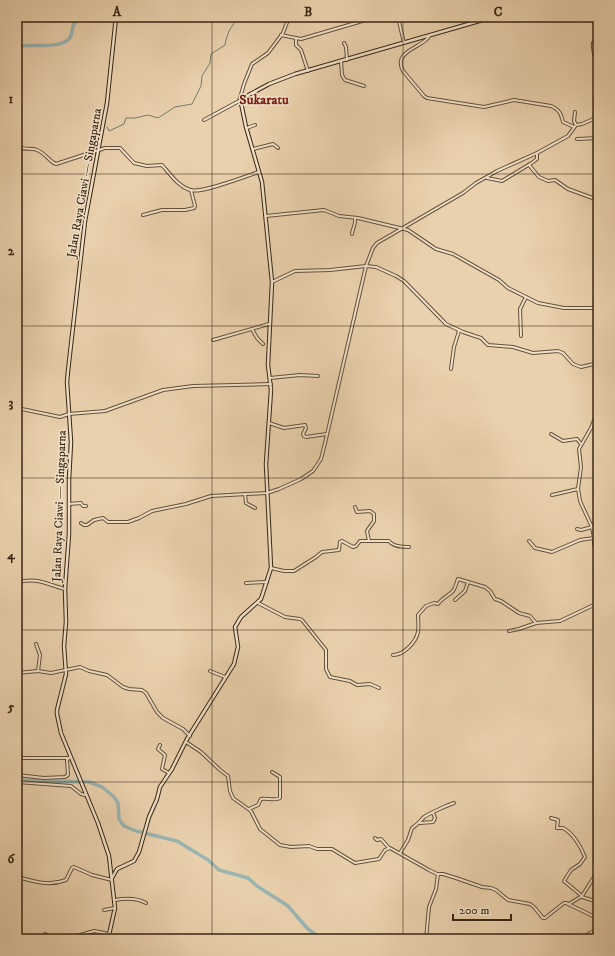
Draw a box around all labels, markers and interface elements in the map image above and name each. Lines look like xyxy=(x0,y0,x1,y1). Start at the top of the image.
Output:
text: A xyxy=(112,4,122,20)
text: B xyxy=(304,4,312,20)
text: C xyxy=(494,4,503,20)
text: 1 xyxy=(9,91,14,107)
district label: Sukaratu xyxy=(239,91,289,109)
street label: Jalan Raya Ciawi — Singaparna xyxy=(64,106,105,260)
text: 2 xyxy=(8,243,15,259)
text: 3 xyxy=(9,395,14,411)
street label: Jalan Raya Ciawi — Singaparna xyxy=(49,429,70,583)
text: 4 xyxy=(6,547,15,564)
text: 5 xyxy=(7,699,15,715)
text: 6 xyxy=(8,851,16,867)
scale bar xyxy=(453,896,511,922)
text: 200 m xyxy=(459,903,489,918)

